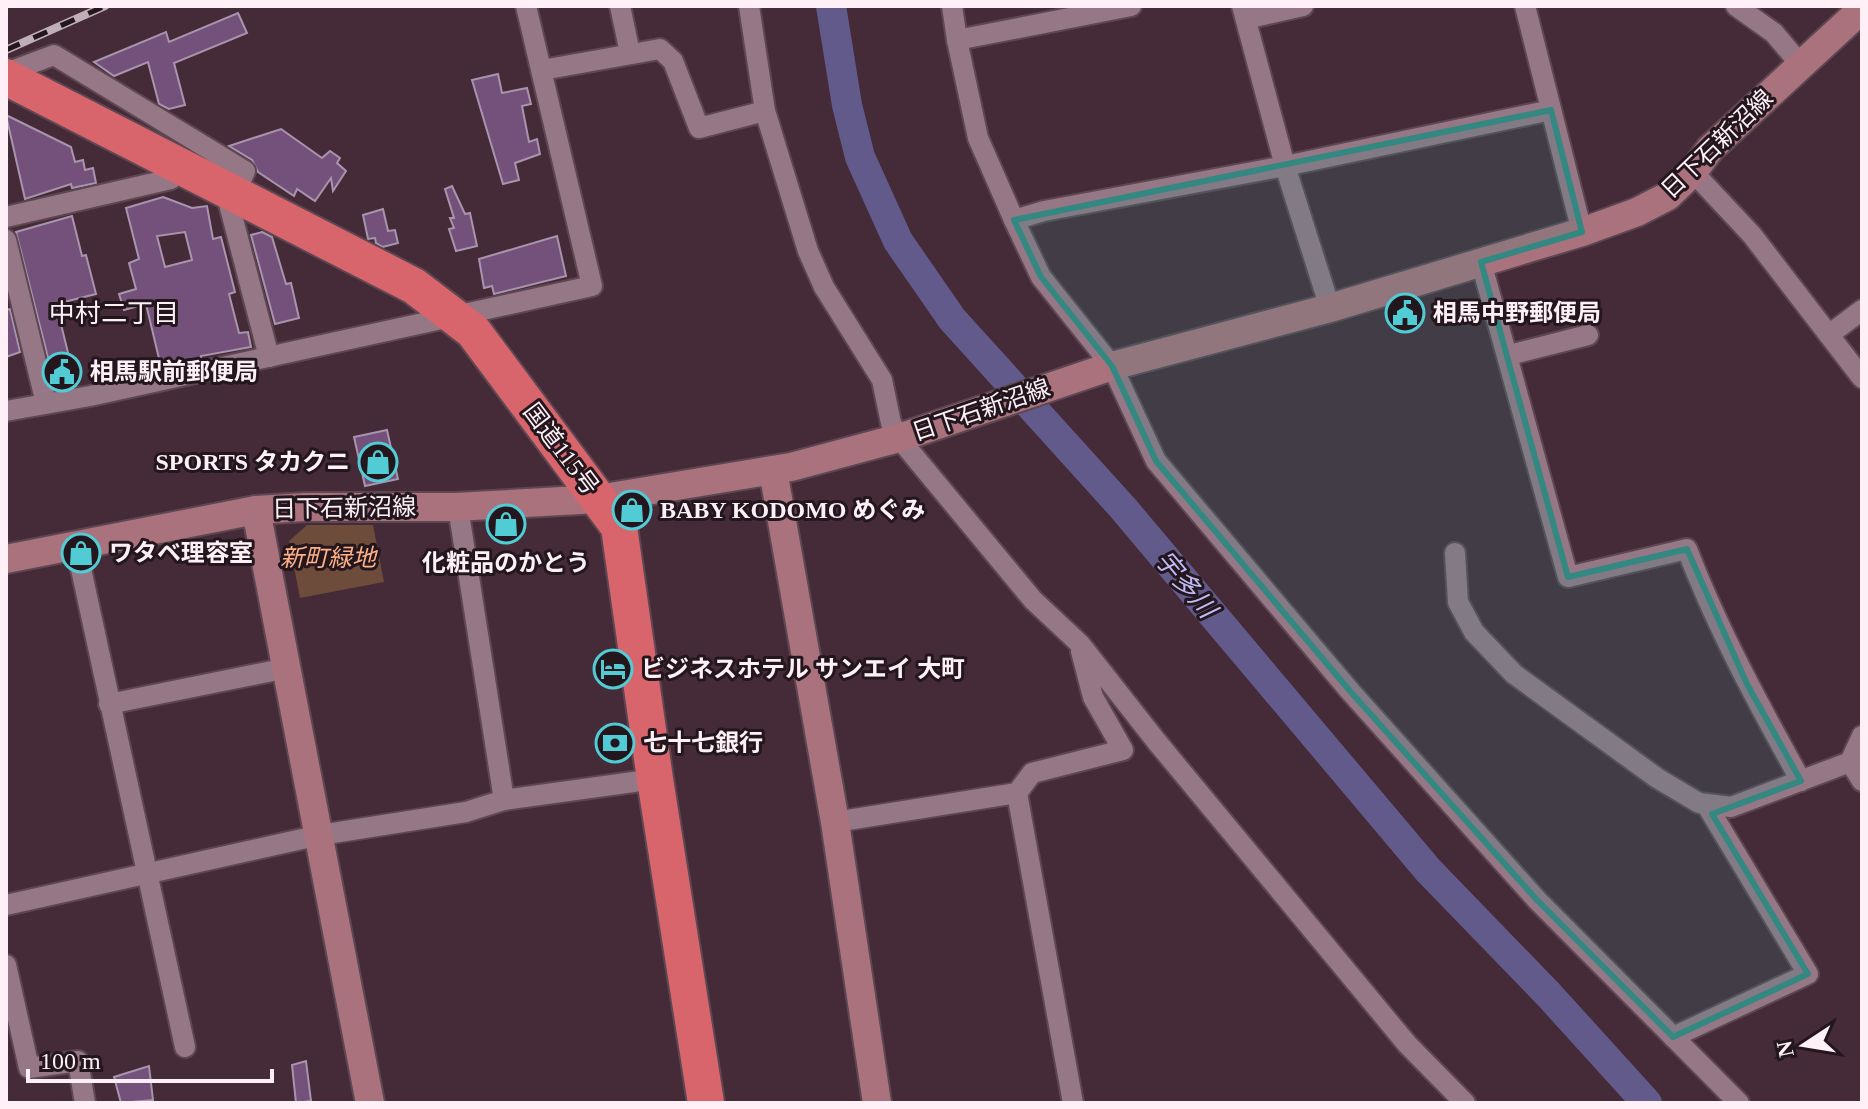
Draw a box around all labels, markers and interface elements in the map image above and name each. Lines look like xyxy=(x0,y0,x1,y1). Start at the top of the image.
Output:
street label: 日下石新沼線 xyxy=(1656,85,1778,203)
public building icon: 相馬中野郵便局 xyxy=(1384,292,1426,334)
district label: 中村二丁目 xyxy=(49,299,179,328)
place label: 相馬中野郵便局 xyxy=(1433,300,1601,326)
public building icon: 相馬駅前郵便局 xyxy=(41,351,83,393)
place label: 相馬駅前郵便局 xyxy=(90,359,258,385)
street label: 日下石新沼線 xyxy=(909,374,1053,446)
street label: 国道115号 xyxy=(518,398,604,500)
shop icon: SPORTS タカクニ xyxy=(357,441,399,483)
place label: SPORTS タカクニ xyxy=(155,449,350,475)
shop icon: BABY KODOMO めぐみ xyxy=(611,489,653,531)
street label: 日下石新沼線 xyxy=(272,494,416,522)
place label: BABY KODOMO めぐみ xyxy=(660,497,925,523)
shop icon: 化粧品のかとう xyxy=(485,503,527,545)
shop icon: ワタベ理容室 xyxy=(60,532,102,574)
place label: ワタベ理容室 xyxy=(109,540,253,566)
park label: 新町緑地 xyxy=(280,545,379,571)
water label: 宇多川 xyxy=(1149,545,1224,626)
place label: 化粧品のかとう xyxy=(422,550,590,576)
hotel icon: ビジネスホテル サンエイ 大町 xyxy=(592,648,634,690)
place label: ビジネスホテル サンエイ 大町 xyxy=(641,656,965,682)
bank icon: 七十七銀行 xyxy=(594,722,636,764)
place label: 七十七銀行 xyxy=(643,730,763,756)
north arrow xyxy=(1764,1005,1844,1085)
scale bar xyxy=(28,1033,272,1083)
text: N xyxy=(1771,1039,1799,1059)
text: 100 m xyxy=(40,1048,101,1074)

